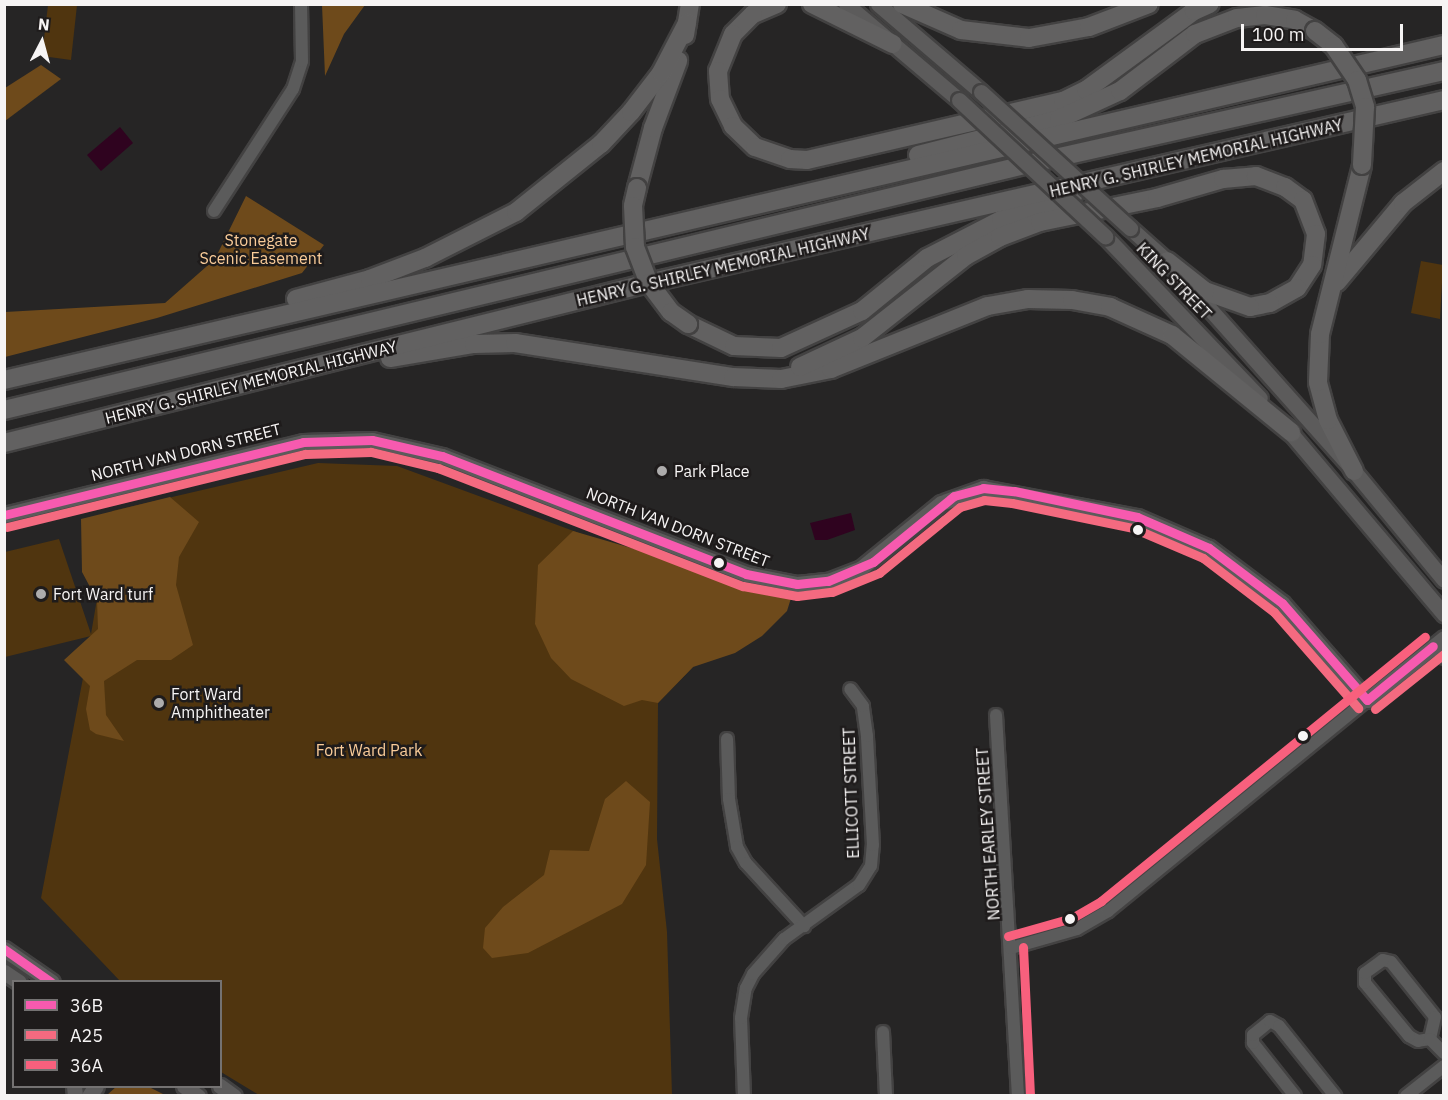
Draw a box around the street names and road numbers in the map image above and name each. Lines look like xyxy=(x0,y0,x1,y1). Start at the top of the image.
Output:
street label: HENRY G. SHIRLEY MEMORIAL HIGHWAY xyxy=(1048,115,1344,201)
street label: HENRY G. SHIRLEY MEMORIAL HIGHWAY xyxy=(575,224,871,310)
street label: KING STREET xyxy=(1133,239,1215,323)
street label: HENRY G. SHIRLEY MEMORIAL HIGHWAY xyxy=(103,336,399,428)
street label: NORTH VAN DORN STREET xyxy=(89,419,283,485)
street label: NORTH VAN DORN STREET xyxy=(584,483,772,571)
street label: ELLICOTT STREET xyxy=(839,727,863,859)
street label: NORTH EARLEY STREET xyxy=(972,747,1004,921)

